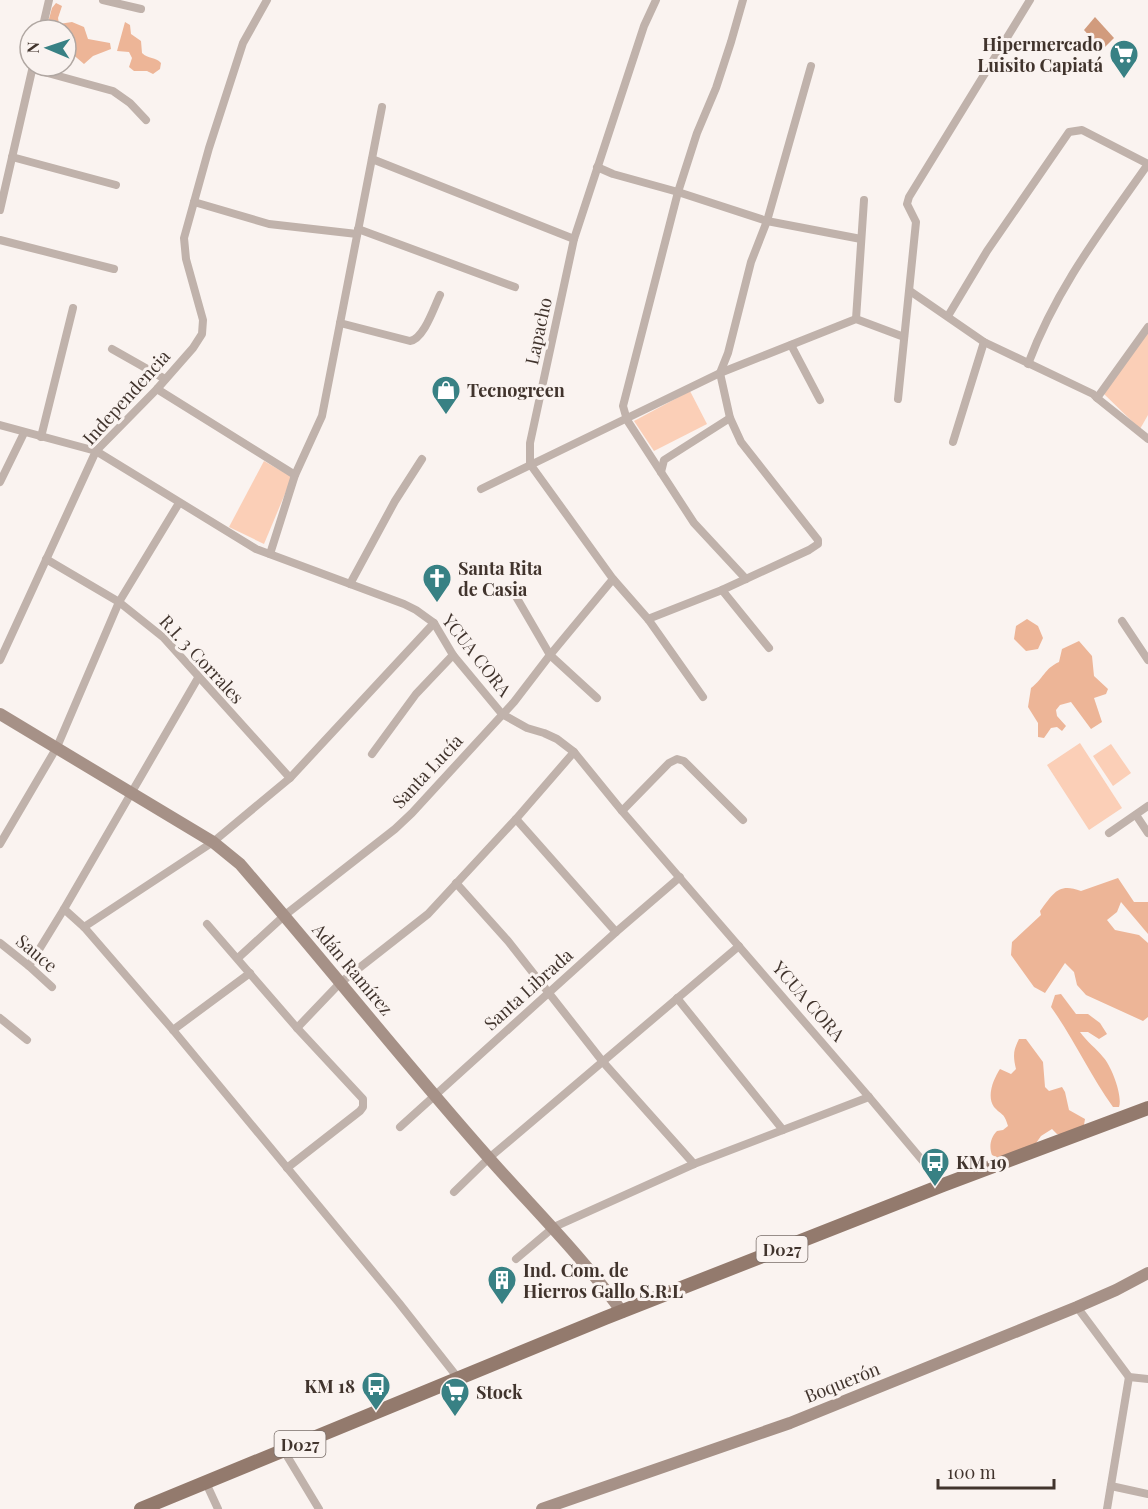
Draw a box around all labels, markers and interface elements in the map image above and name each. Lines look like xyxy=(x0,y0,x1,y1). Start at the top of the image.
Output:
north arrow xyxy=(18,18,78,78)
place label: Hipermercado Luisito Capiatá xyxy=(977,32,1104,77)
supermarket icon: Hipermercado Luisito Capiatá xyxy=(1108,38,1140,80)
text: N xyxy=(22,41,43,54)
street label: Lapacho xyxy=(519,295,557,367)
street label: Independencia xyxy=(77,344,175,450)
shop icon: Tecnogreen xyxy=(430,374,462,416)
place label: Tecnogreen xyxy=(467,378,565,402)
place label: Santa Rita de Casia xyxy=(458,556,543,601)
church icon: Santa Rita de Casia xyxy=(421,562,453,604)
street label: YCUA CORA xyxy=(437,608,517,702)
street label: R.I. 3 Corrales xyxy=(155,609,249,709)
street label: Santa Lucía xyxy=(386,729,468,813)
street label: Adán Ramírez xyxy=(307,917,399,1020)
street label: Sauce xyxy=(11,929,63,977)
street label: Santa Librada xyxy=(479,943,577,1035)
street label: YCUA CORA xyxy=(767,955,851,1047)
bus stop icon: KM 19 xyxy=(919,1146,951,1188)
place label: KM 19 xyxy=(956,1150,1007,1174)
road number: D027 xyxy=(756,1236,808,1262)
place label: Ind. Com. de Hierros Gallo S.R.L xyxy=(523,1258,683,1303)
building icon: Ind. Com. de Hierros Gallo S.R.L xyxy=(486,1264,518,1306)
street label: Boquerón xyxy=(801,1356,883,1408)
bus stop icon: KM 18 xyxy=(360,1370,392,1412)
place label: KM 18 xyxy=(304,1374,355,1398)
supermarket icon: Stock xyxy=(439,1376,471,1418)
place label: Stock xyxy=(476,1380,523,1404)
road number: D027 xyxy=(274,1431,326,1457)
scale bar xyxy=(938,1452,1054,1490)
text: 100 m xyxy=(947,1460,996,1484)

